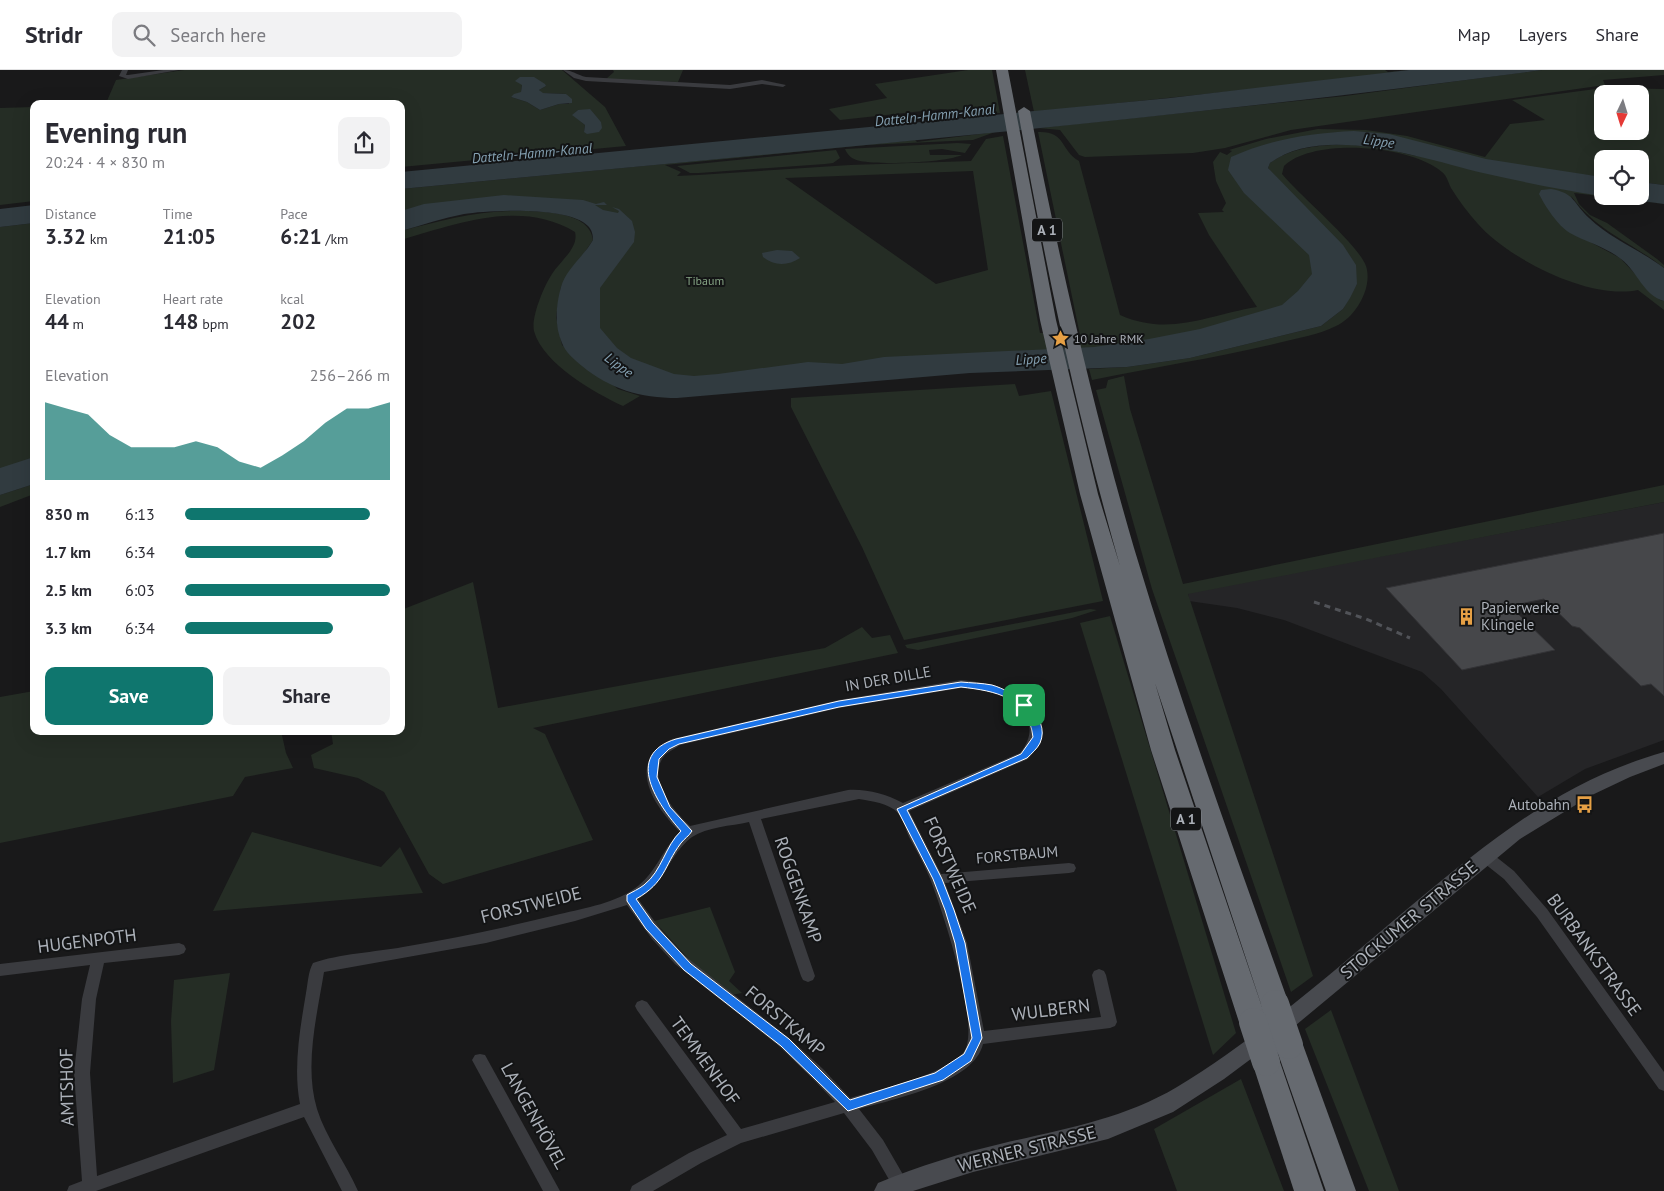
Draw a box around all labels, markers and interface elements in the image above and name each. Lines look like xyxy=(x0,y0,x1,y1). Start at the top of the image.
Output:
search box xyxy=(112,12,462,57)
text: Stridr xyxy=(25,19,82,50)
icon: search xyxy=(130,21,158,49)
text: Search here xyxy=(170,23,266,47)
text: Map xyxy=(1458,23,1490,46)
text: Layers xyxy=(1518,23,1567,46)
text: Share xyxy=(1595,23,1639,46)
north arrow xyxy=(1594,85,1649,140)
map controls xyxy=(1594,85,1649,205)
water label: Datteln-Hamm-Kanal xyxy=(874,100,996,130)
text: Evening run xyxy=(45,114,187,151)
button: share xyxy=(338,117,390,169)
water label: Lippe xyxy=(1362,130,1396,152)
water label: Datteln-Hamm-Kanal xyxy=(471,139,593,167)
button: locate xyxy=(1594,150,1649,205)
text: 20:24 · 4 × 830 m xyxy=(45,152,165,172)
text: Distance xyxy=(45,205,96,223)
text: Time xyxy=(163,205,193,223)
text: Pace xyxy=(280,205,308,223)
road number: A 1 xyxy=(1032,218,1062,242)
text: 3.32 xyxy=(45,223,86,250)
text: 21:05 xyxy=(163,223,216,250)
text: 6:21 xyxy=(280,223,322,250)
text: km xyxy=(86,230,108,248)
text: /km xyxy=(322,230,348,248)
park label: Tibaum xyxy=(686,273,724,288)
text: Elevation xyxy=(45,290,101,308)
text: Heart rate xyxy=(163,290,223,308)
text: kcal xyxy=(280,290,304,308)
text: 44 xyxy=(45,308,69,335)
text: 148 xyxy=(163,308,198,335)
text: 202 xyxy=(280,308,316,335)
text: m xyxy=(69,315,84,333)
text: bpm xyxy=(198,315,229,333)
place icon: 10 Jahre RMK xyxy=(1050,329,1070,349)
place label: 10 Jahre RMK xyxy=(1074,331,1144,346)
water label: Lippe xyxy=(601,349,637,382)
water label: Lippe xyxy=(1015,349,1048,369)
text: Elevation xyxy=(45,365,109,385)
text: 256–266 m xyxy=(310,365,390,385)
text: 830 m xyxy=(45,504,89,524)
text: 6:13 xyxy=(125,504,155,524)
text: 1.7 km xyxy=(45,542,91,562)
text: 6:34 xyxy=(125,542,155,562)
text: 2.5 km xyxy=(45,580,92,600)
text: 6:03 xyxy=(125,580,155,600)
place label: Papierwerke Klingele xyxy=(1481,598,1559,634)
building icon: Papierwerke Klingele xyxy=(1457,607,1477,627)
text: 3.3 km xyxy=(45,618,92,638)
text: 6:34 xyxy=(125,618,155,638)
street label: IN DER DILLE xyxy=(843,662,932,695)
button: Save xyxy=(45,667,213,725)
button: Share xyxy=(223,667,390,725)
pin xyxy=(1003,684,1045,726)
icon: arrive xyxy=(1010,691,1038,719)
place label: Autobahn xyxy=(1508,795,1570,814)
bus stop icon: Autobahn xyxy=(1574,795,1594,815)
road number: A 1 xyxy=(1171,808,1201,831)
street label: FORSTWEIDE xyxy=(919,813,982,917)
street label: ROGGENKAMP xyxy=(769,833,827,946)
street label: FORSTBAUM xyxy=(975,841,1059,868)
street label: STOCKUMER STRASSE xyxy=(1335,855,1482,984)
street label: FORSTWEIDE xyxy=(478,881,584,928)
street label: BURBANKSTRASSE xyxy=(1542,889,1647,1021)
street label: HUGENPOTH xyxy=(36,923,138,958)
street label: FORSTKAMP xyxy=(741,981,830,1061)
street label: WULBERN xyxy=(1010,993,1092,1026)
street label: TEMMENHOF xyxy=(666,1012,745,1109)
street label: AMTSHOF xyxy=(54,1048,79,1126)
street label: LANGENHÖVEL xyxy=(496,1059,573,1173)
street label: WERNER STRASSE xyxy=(955,1120,1098,1177)

